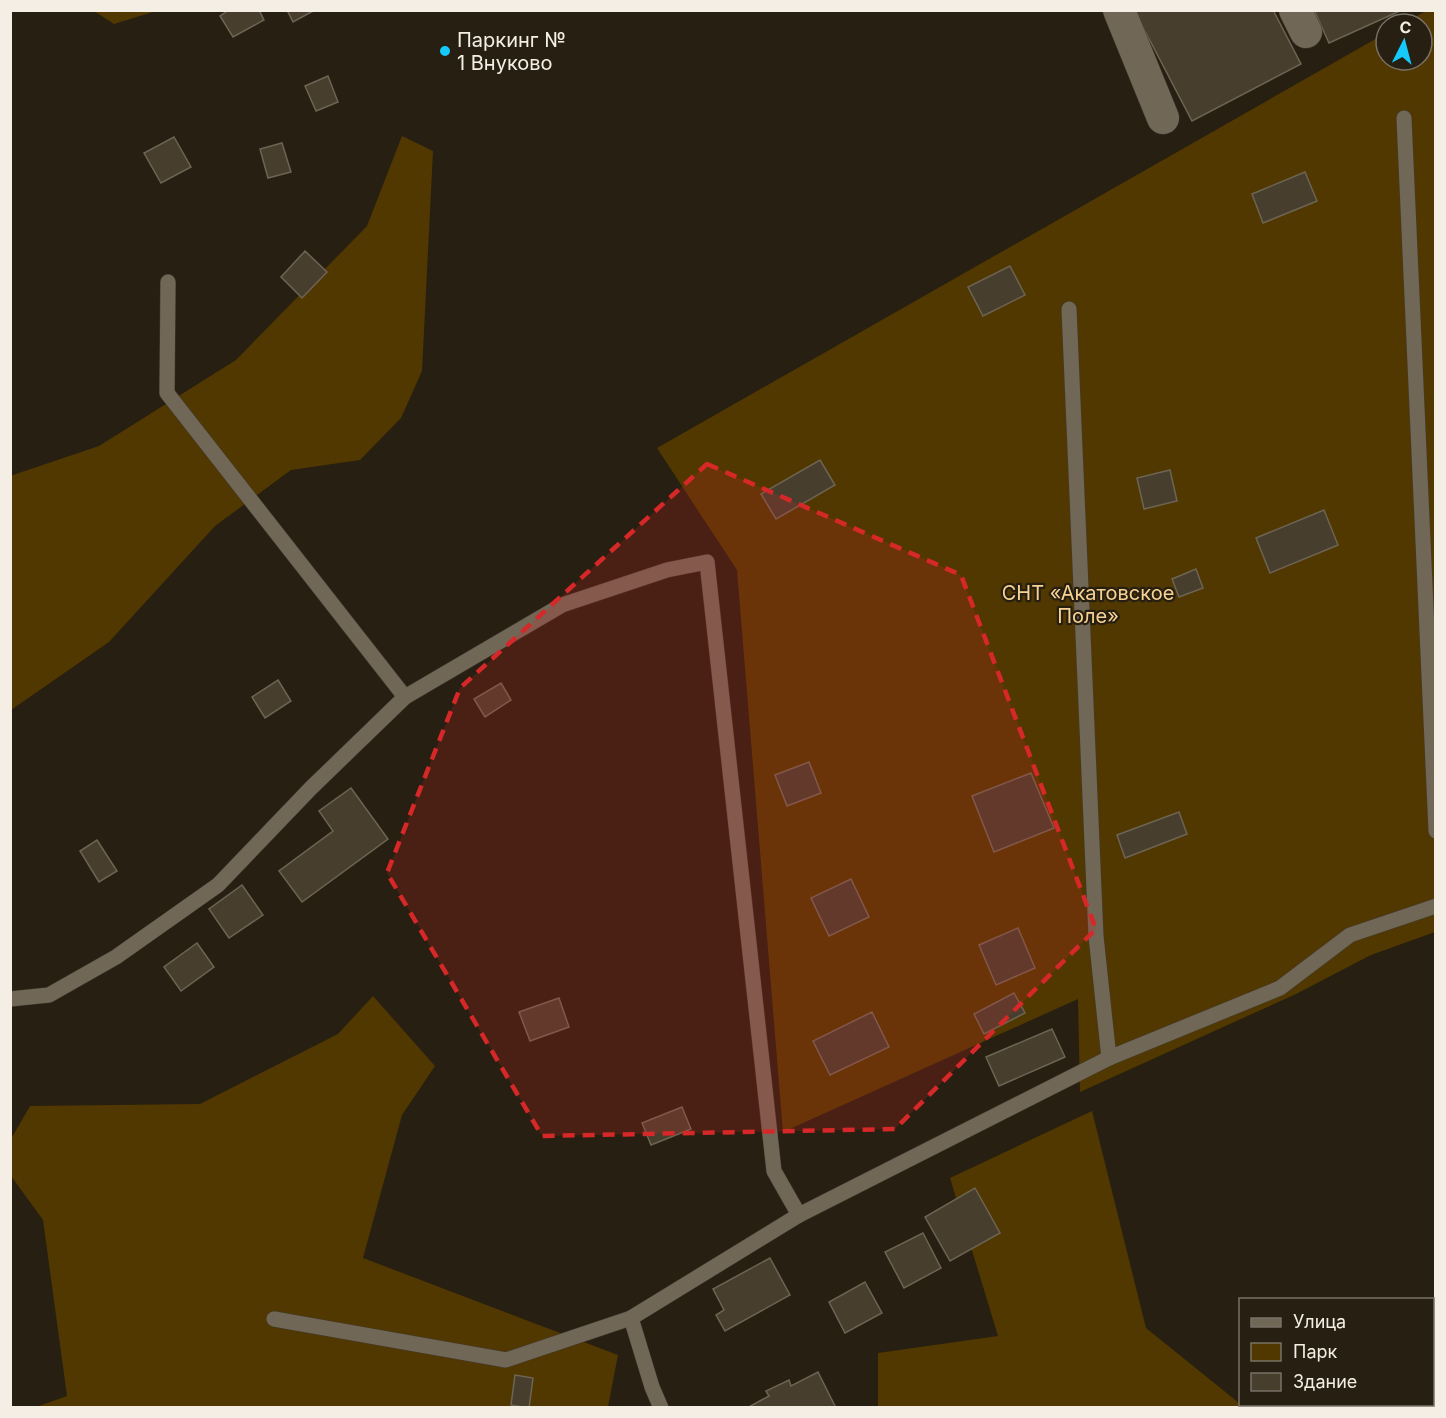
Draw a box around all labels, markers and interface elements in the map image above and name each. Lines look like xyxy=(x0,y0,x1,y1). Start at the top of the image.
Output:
north arrow xyxy=(1374,12,1434,72)
text: С xyxy=(1399,17,1413,38)
place label: Паркинг № 1 Внуково xyxy=(457,28,566,75)
marker: Паркинг № 1 Внуково xyxy=(438,44,452,58)
park label: СНТ «Акатовское Поле» xyxy=(1002,581,1174,628)
legend xyxy=(1239,1298,1434,1406)
text: Улица xyxy=(1293,1311,1346,1332)
text: Парк xyxy=(1293,1341,1338,1362)
text: Здание xyxy=(1293,1371,1357,1392)

